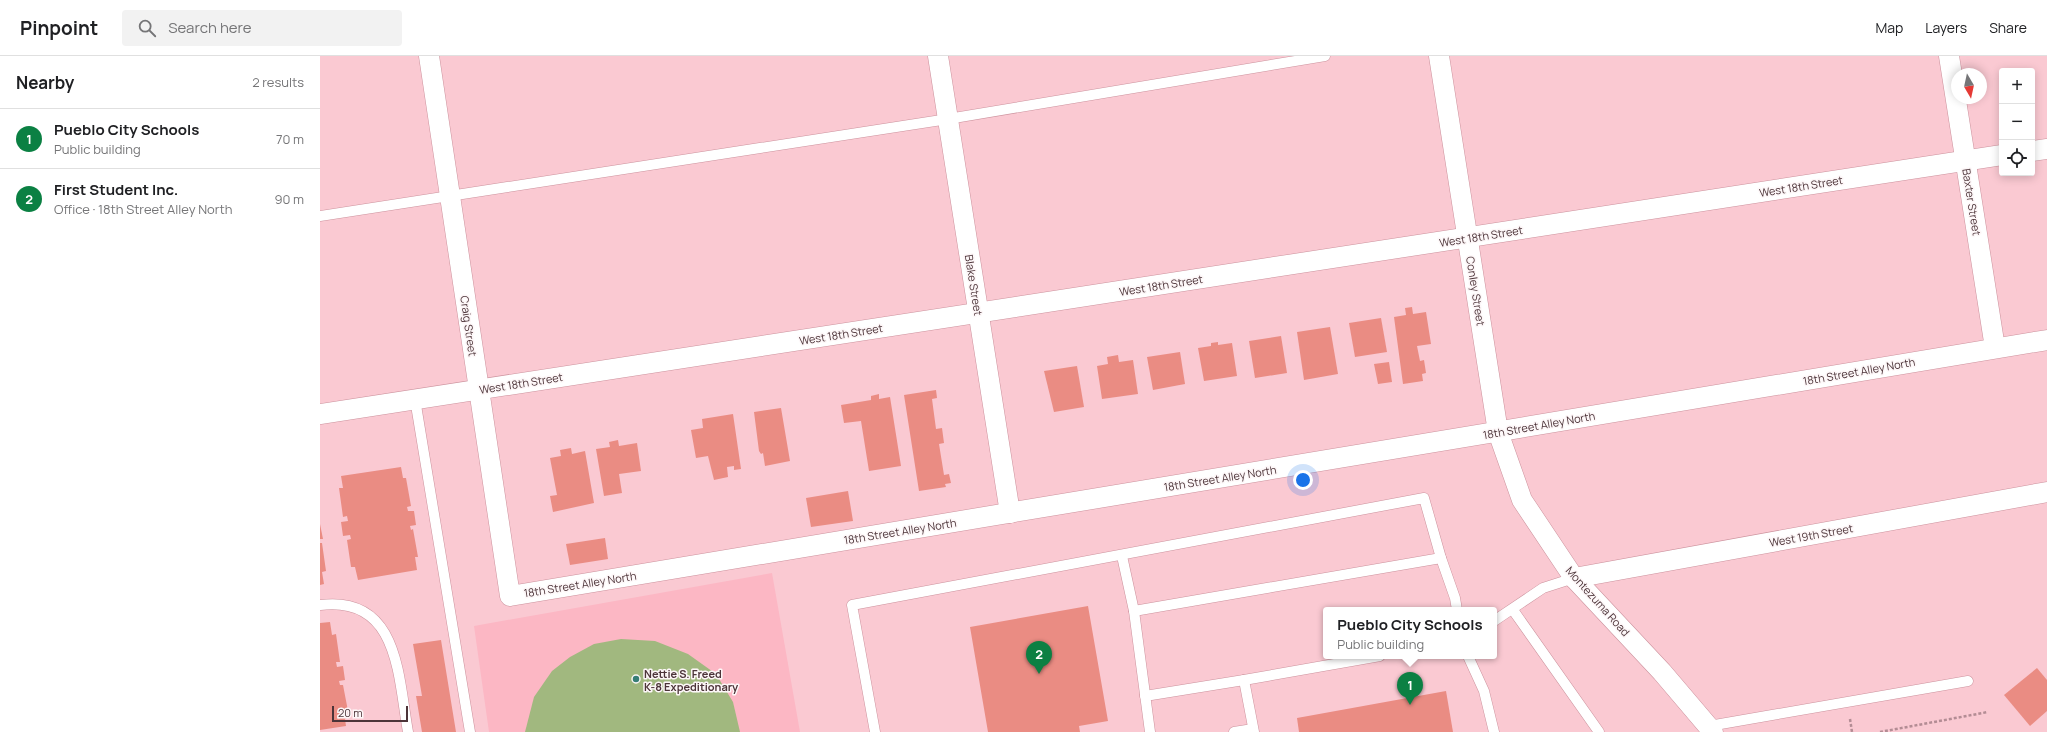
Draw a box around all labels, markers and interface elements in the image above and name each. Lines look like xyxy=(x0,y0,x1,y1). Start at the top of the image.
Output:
search box xyxy=(122,10,402,46)
text: Pinpoint xyxy=(20,15,98,41)
icon: search xyxy=(136,17,158,39)
text: Search here xyxy=(168,17,252,38)
text: Map xyxy=(1875,18,1903,37)
text: Layers xyxy=(1925,18,1967,37)
text: Share xyxy=(1989,18,2027,37)
north arrow xyxy=(1951,68,1987,104)
map controls xyxy=(1999,68,2035,176)
button: + xyxy=(1999,68,2035,104)
text: Nearby xyxy=(16,71,74,94)
text: 2 results xyxy=(252,73,304,91)
button: − xyxy=(1999,104,2035,140)
text: Pueblo City Schools xyxy=(54,119,199,140)
text: 1 xyxy=(26,130,32,148)
text: 70 m xyxy=(276,130,304,148)
text: Public building xyxy=(54,140,141,158)
button: locate xyxy=(1999,140,2035,176)
street label: Baxter Street xyxy=(1959,167,1985,237)
street label: West 18th Street xyxy=(1758,172,1844,200)
text: First Student Inc. xyxy=(54,179,178,200)
text: 2 xyxy=(25,190,33,208)
text: 90 m xyxy=(274,190,304,208)
text: Office · 18th Street Alley North xyxy=(54,200,232,218)
street label: West 18th Street xyxy=(1438,222,1524,250)
street label: Blake Street xyxy=(962,253,986,317)
street label: Conley Street xyxy=(1463,255,1489,327)
street label: West 18th Street xyxy=(1118,271,1204,299)
street label: Craig Street xyxy=(457,295,481,357)
street label: West 18th Street xyxy=(798,320,884,348)
street label: 18th Street Alley North xyxy=(1802,354,1916,388)
street label: West 18th Street xyxy=(478,369,564,397)
street label: 18th Street Alley North xyxy=(1482,408,1596,442)
street label: 18th Street Alley North xyxy=(1163,462,1277,494)
your location xyxy=(1293,470,1313,490)
street label: 18th Street Alley North xyxy=(843,515,957,547)
street label: West 19th Street xyxy=(1768,520,1854,550)
street label: Montezuma Road xyxy=(1563,563,1633,639)
street label: 18th Street Alley North xyxy=(523,568,637,600)
popup xyxy=(1323,607,1497,659)
text: Pueblo City Schools xyxy=(1337,614,1483,635)
text: Public building xyxy=(1337,635,1424,653)
pin: 2 xyxy=(1026,641,1052,674)
place label: Nettie S. Freed K-8 Expeditionary xyxy=(644,666,739,694)
pin: 1 xyxy=(1397,672,1423,705)
marker: Nettie S. Freed K-8 Expeditionary xyxy=(631,674,641,684)
scale bar xyxy=(332,704,408,723)
text: 20 m xyxy=(338,705,363,720)

